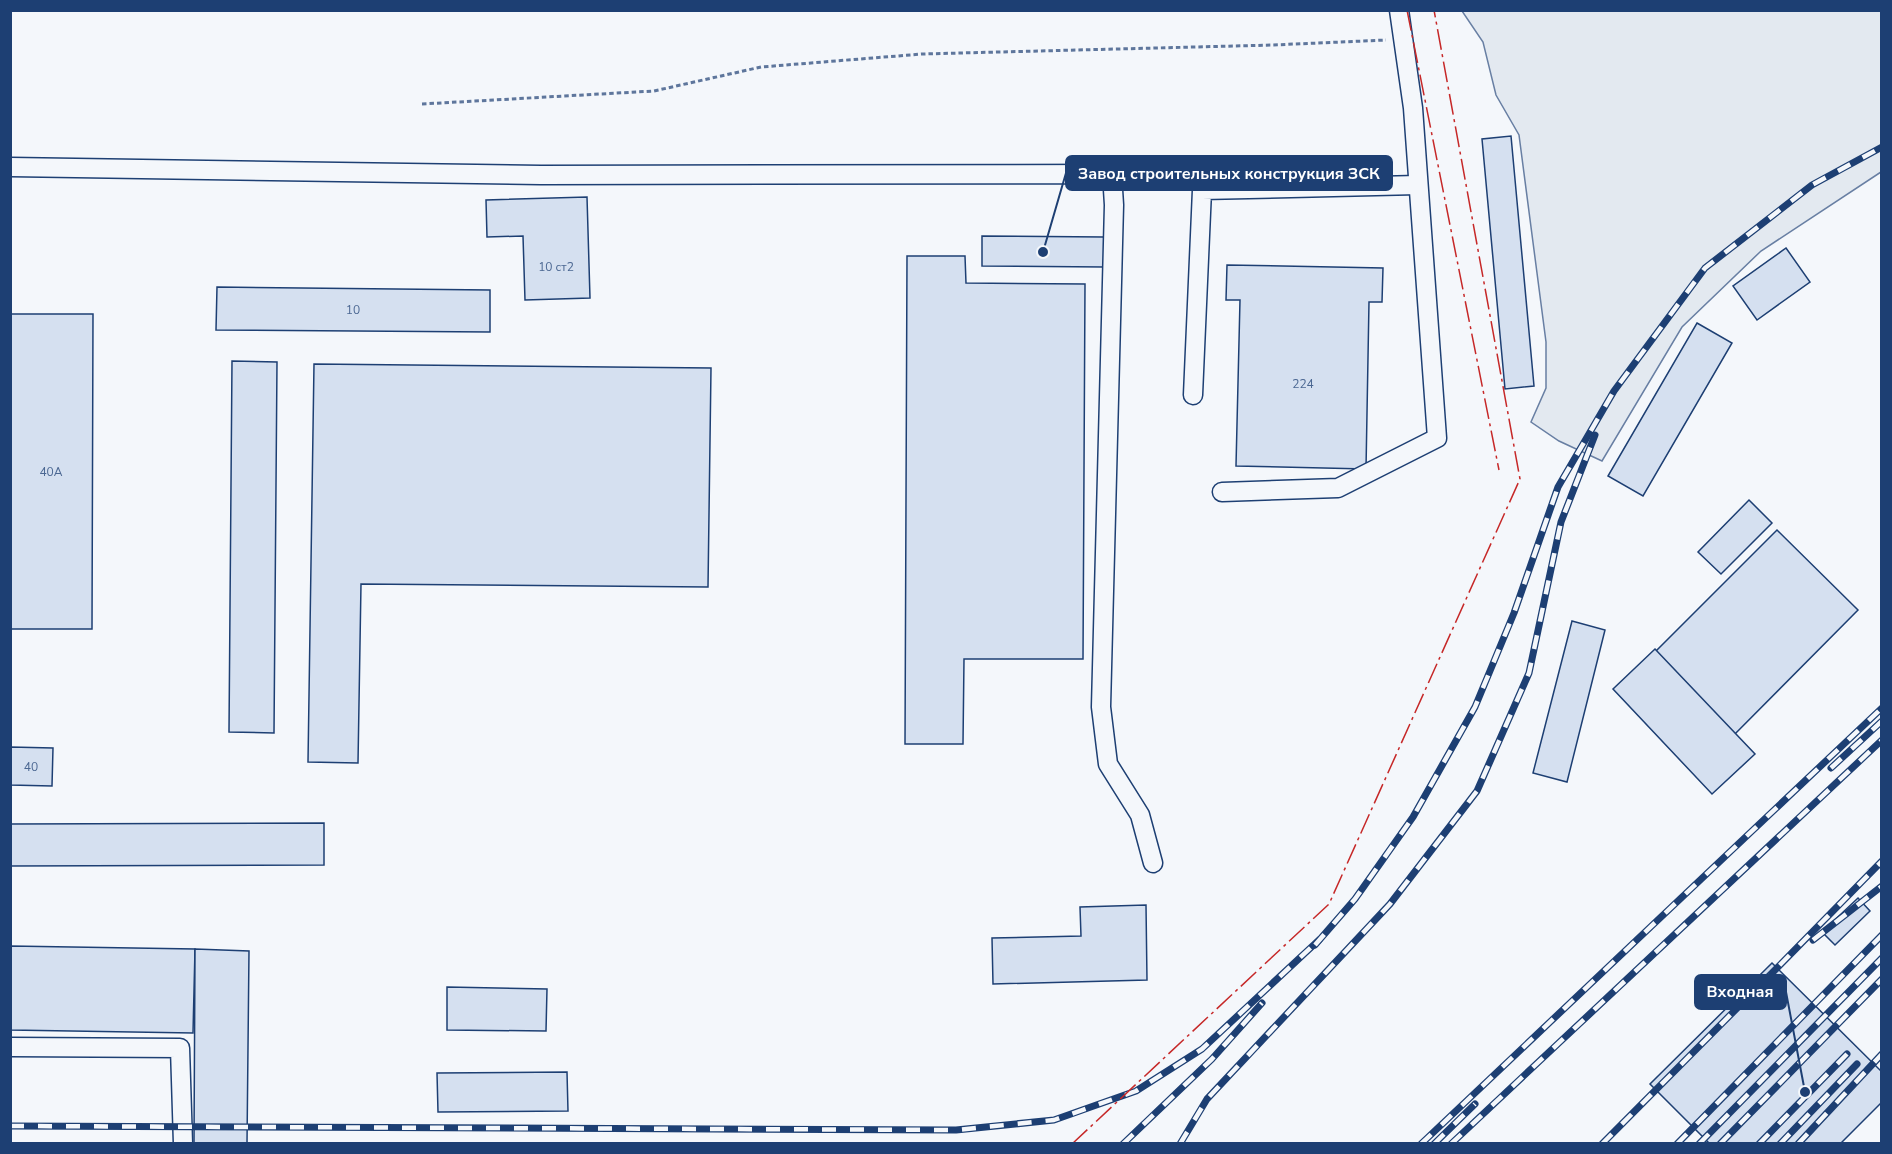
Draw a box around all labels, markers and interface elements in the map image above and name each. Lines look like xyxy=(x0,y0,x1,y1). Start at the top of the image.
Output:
callout: Завод строительных конструкция ЗСК xyxy=(1066,156,1392,190)
text: Завод строительных конструкция ЗСК xyxy=(1078,163,1380,185)
house number: 10 ст2 xyxy=(538,259,574,275)
house number: 10 xyxy=(346,302,360,318)
house number: 224 xyxy=(1292,376,1314,392)
house number: 40А xyxy=(39,464,63,480)
house number: 40 xyxy=(24,759,38,775)
callout: Входная xyxy=(1695,975,1786,1009)
text: Входная xyxy=(1707,981,1773,1003)

